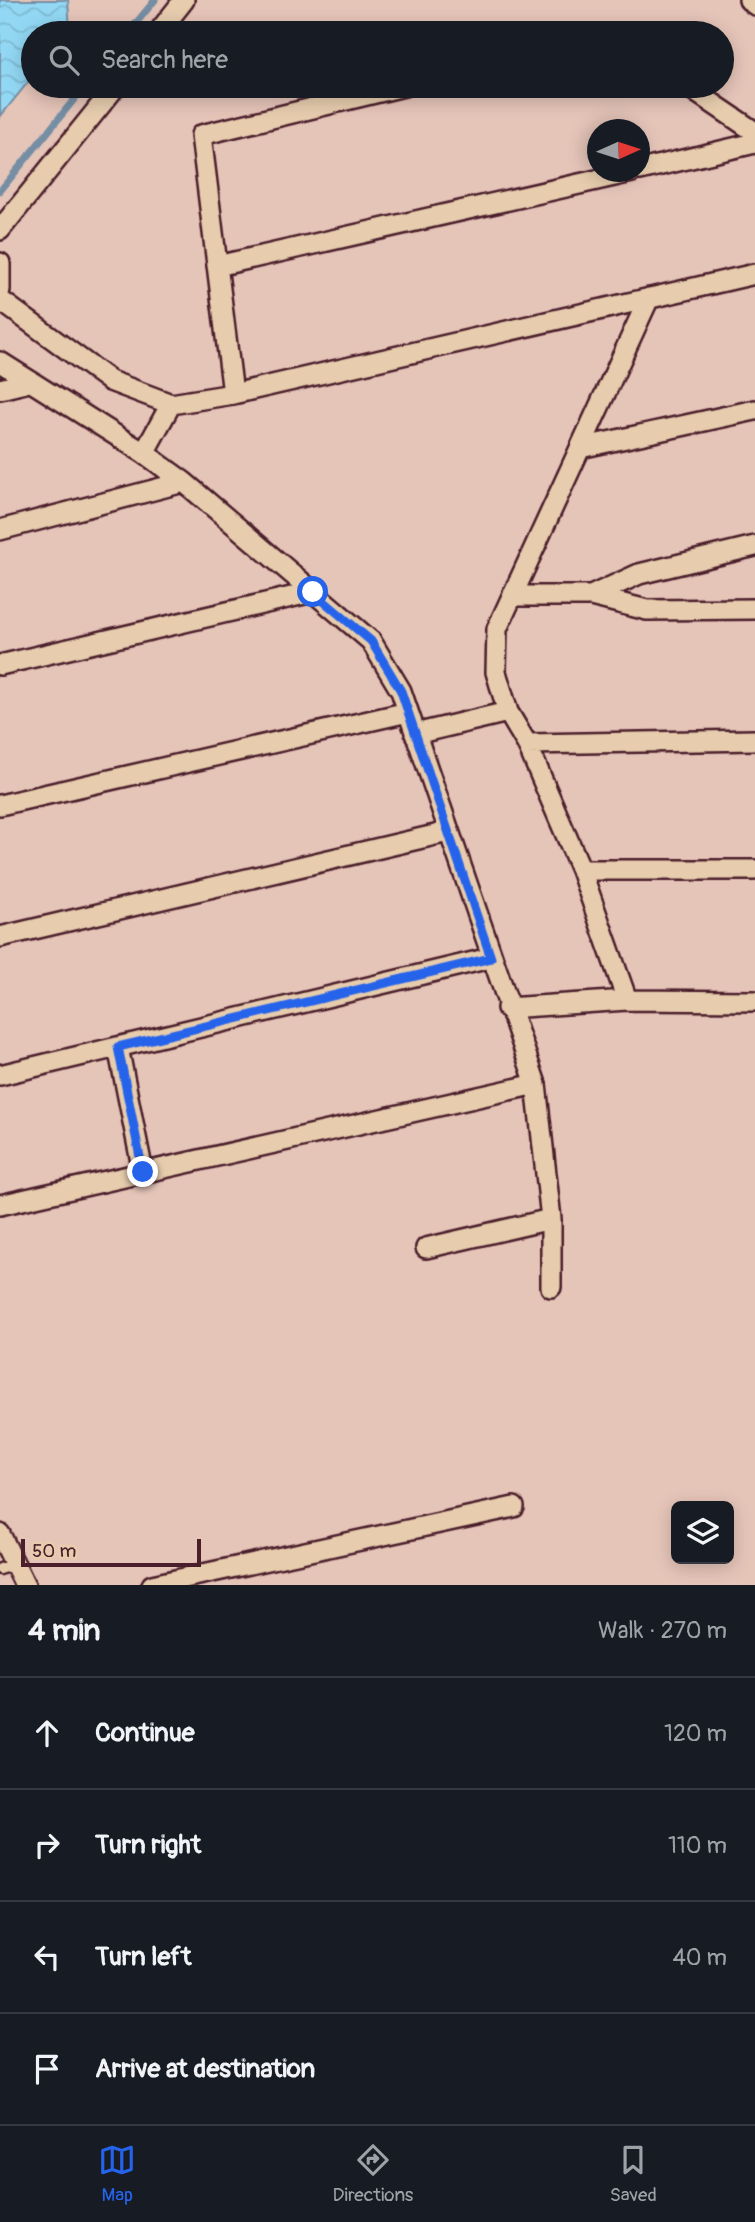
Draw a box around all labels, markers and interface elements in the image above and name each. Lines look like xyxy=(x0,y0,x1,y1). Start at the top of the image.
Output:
search box xyxy=(21,21,734,98)
icon: search xyxy=(45,41,83,79)
text: Search here xyxy=(101,44,228,76)
north arrow xyxy=(587,119,650,182)
route start xyxy=(297,576,328,607)
route end xyxy=(127,1156,158,1187)
map controls xyxy=(671,1501,734,1564)
button: layers xyxy=(671,1501,734,1564)
scale bar xyxy=(21,1536,201,1568)
text: 50 m xyxy=(32,1539,76,1563)
text: 4 min xyxy=(28,1612,101,1649)
text: Walk · 270 m xyxy=(598,1616,727,1645)
icon: ahead xyxy=(28,1714,66,1752)
text: Continue xyxy=(95,1717,195,1749)
text: 120 m xyxy=(664,1719,727,1748)
icon: right xyxy=(28,1826,66,1864)
text: Turn right xyxy=(95,1829,201,1861)
text: 110 m xyxy=(668,1831,727,1860)
icon: left xyxy=(28,1938,66,1976)
text: Turn left xyxy=(95,1941,191,1973)
text: 40 m xyxy=(673,1943,727,1972)
icon: arrive xyxy=(28,2050,66,2088)
text: Arrive at destination xyxy=(95,2053,315,2085)
tab: Map xyxy=(98,2141,136,2207)
tab: Directions xyxy=(333,2141,413,2207)
tab: Saved xyxy=(610,2141,657,2207)

